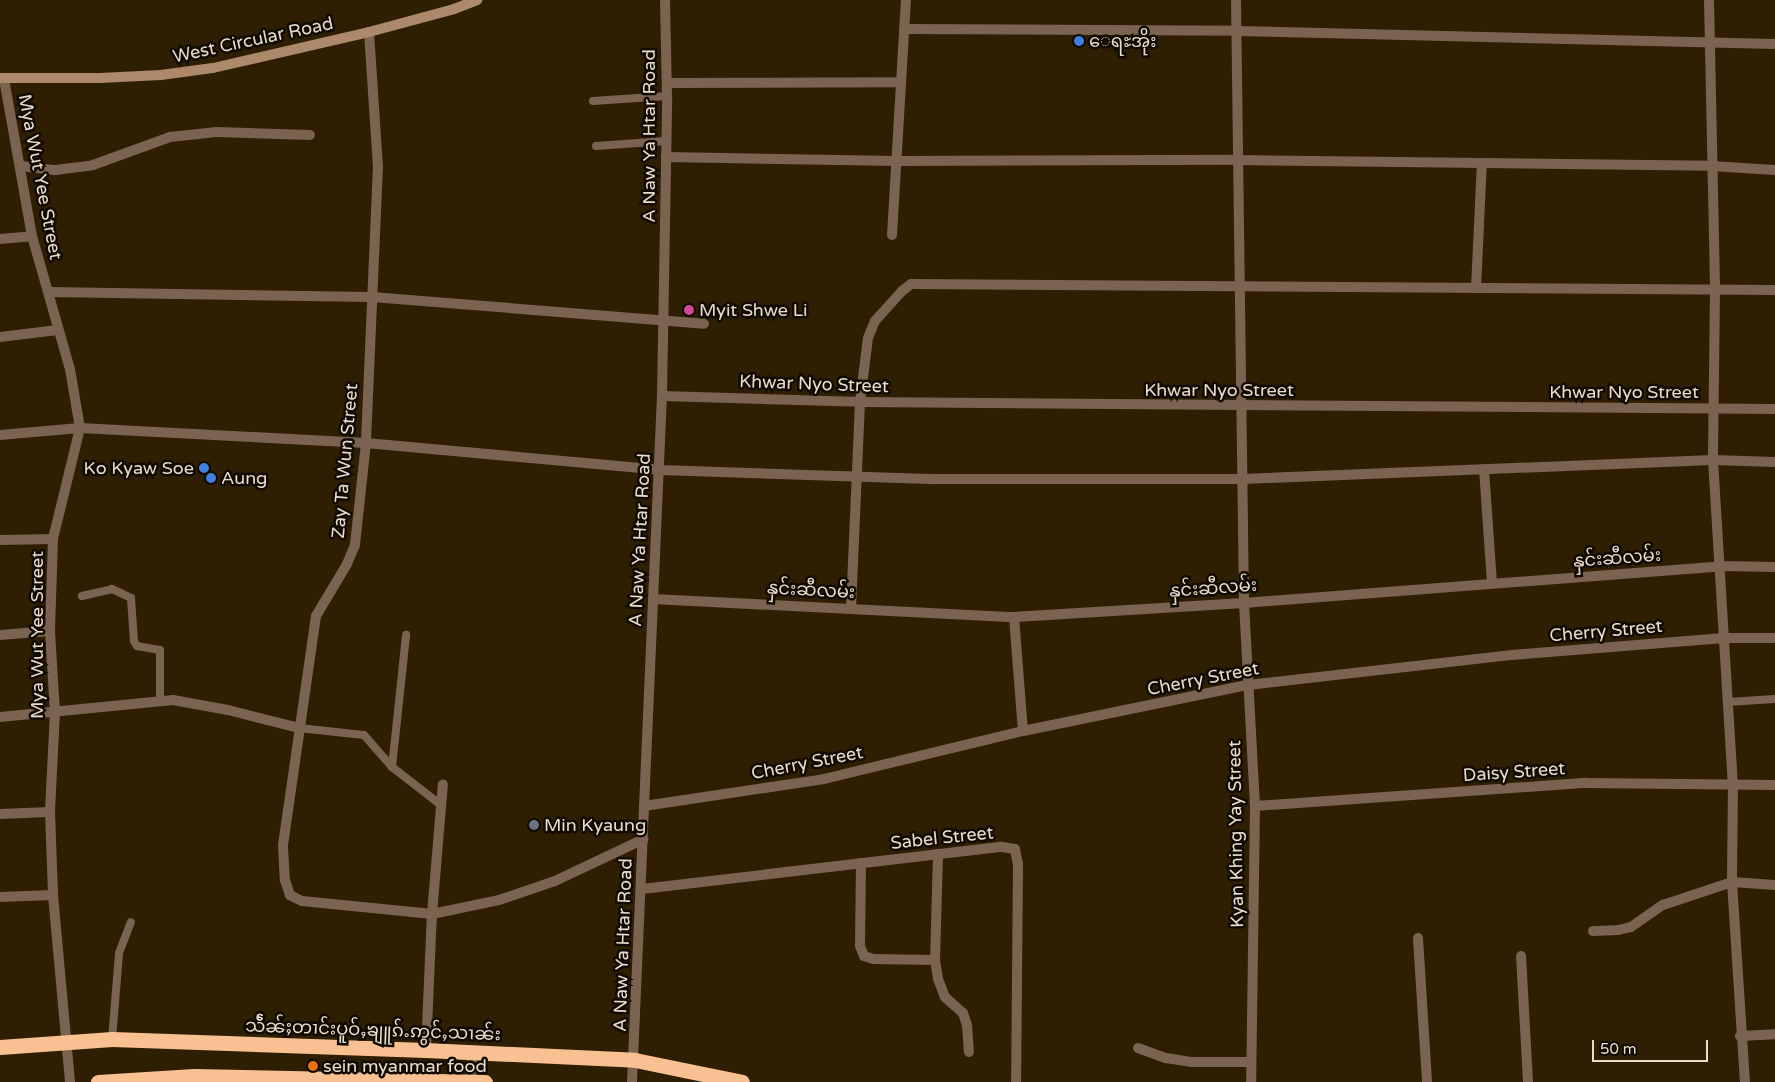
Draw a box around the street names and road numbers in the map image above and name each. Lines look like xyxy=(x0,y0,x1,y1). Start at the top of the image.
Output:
street label: West Circular Road xyxy=(171,12,335,68)
street label: A Naw Ya Htar Road xyxy=(638,49,660,223)
street label: Mya Wut Yee Street xyxy=(13,92,67,262)
street label: Khwar Nyo Street xyxy=(739,371,889,397)
street label: Khwar Nyo Street xyxy=(1144,379,1294,401)
street label: Khwar Nyo Street xyxy=(1549,381,1699,403)
street label: Zay Ta Wun Street xyxy=(327,383,363,539)
street label: A Naw Ya Htar Road xyxy=(625,453,655,627)
street label: နှင်းဆီလမ်း xyxy=(1572,544,1662,572)
street label: Mya Wut Yee Street xyxy=(26,551,48,719)
street label: နှင်းဆီလမ်း xyxy=(1168,574,1258,602)
street label: နှင်းဆီလမ်း xyxy=(766,577,856,603)
street label: Cherry Street xyxy=(1549,615,1663,647)
street label: Cherry Street xyxy=(1145,658,1261,700)
street label: Kyan Khing Yay Street xyxy=(1224,740,1248,928)
street label: Cherry Street xyxy=(749,742,865,784)
street label: Daisy Street xyxy=(1462,758,1566,786)
street label: Sabel Street xyxy=(889,822,995,854)
street label: A Naw Ya Htar Road xyxy=(609,858,637,1032)
street label: သဵႅၼ်ႈတၢင်းပူဝ်ႇၶျူၵ်ႉဢွင်ႇသၢၼ်း xyxy=(245,1015,501,1045)

